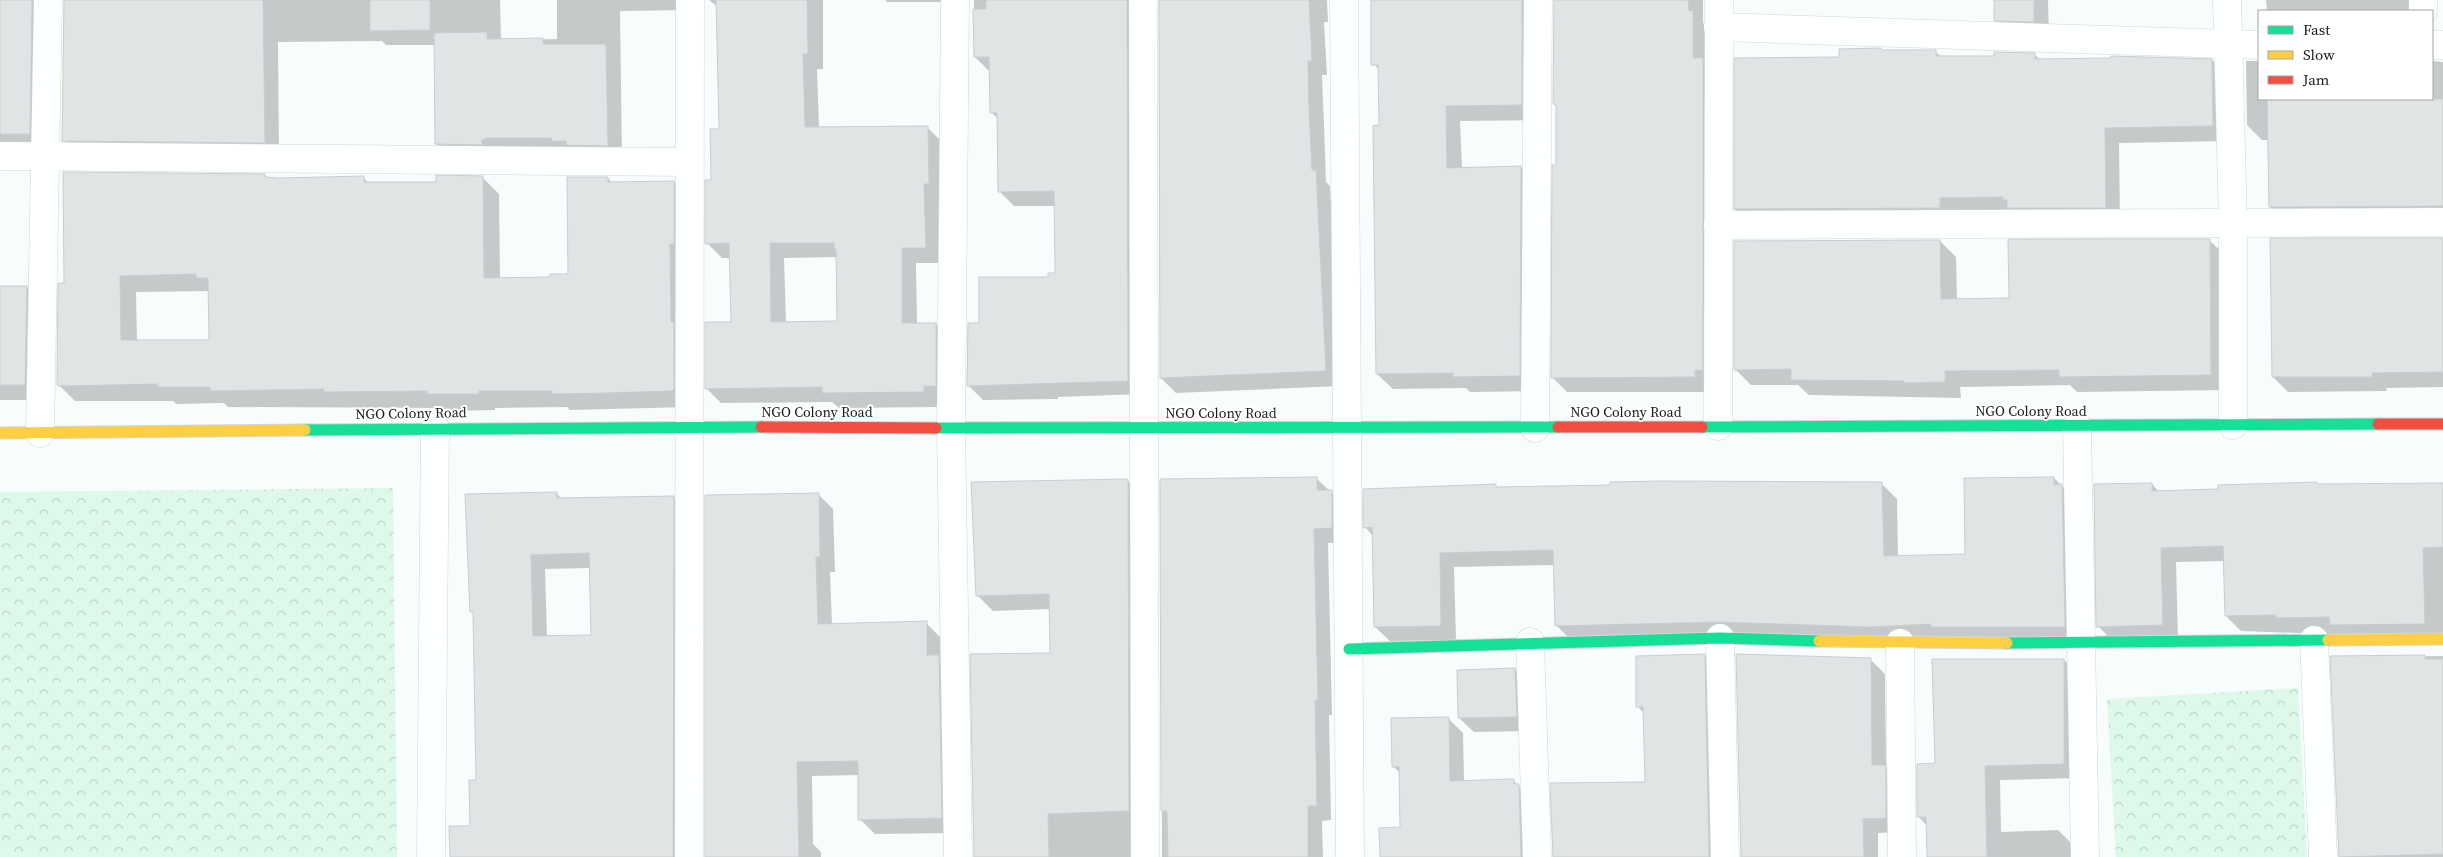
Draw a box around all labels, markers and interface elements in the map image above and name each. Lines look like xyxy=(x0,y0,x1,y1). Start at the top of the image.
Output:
legend xyxy=(2258,10,2433,100)
text: Fast xyxy=(2303,19,2330,40)
text: Slow xyxy=(2303,44,2335,65)
text: Jam xyxy=(2302,69,2330,90)
street label: NGO Colony Road xyxy=(1975,401,2087,421)
street label: NGO Colony Road xyxy=(355,402,467,424)
street label: NGO Colony Road xyxy=(761,402,873,422)
street label: NGO Colony Road xyxy=(1570,402,1682,422)
street label: NGO Colony Road xyxy=(1165,403,1277,423)

